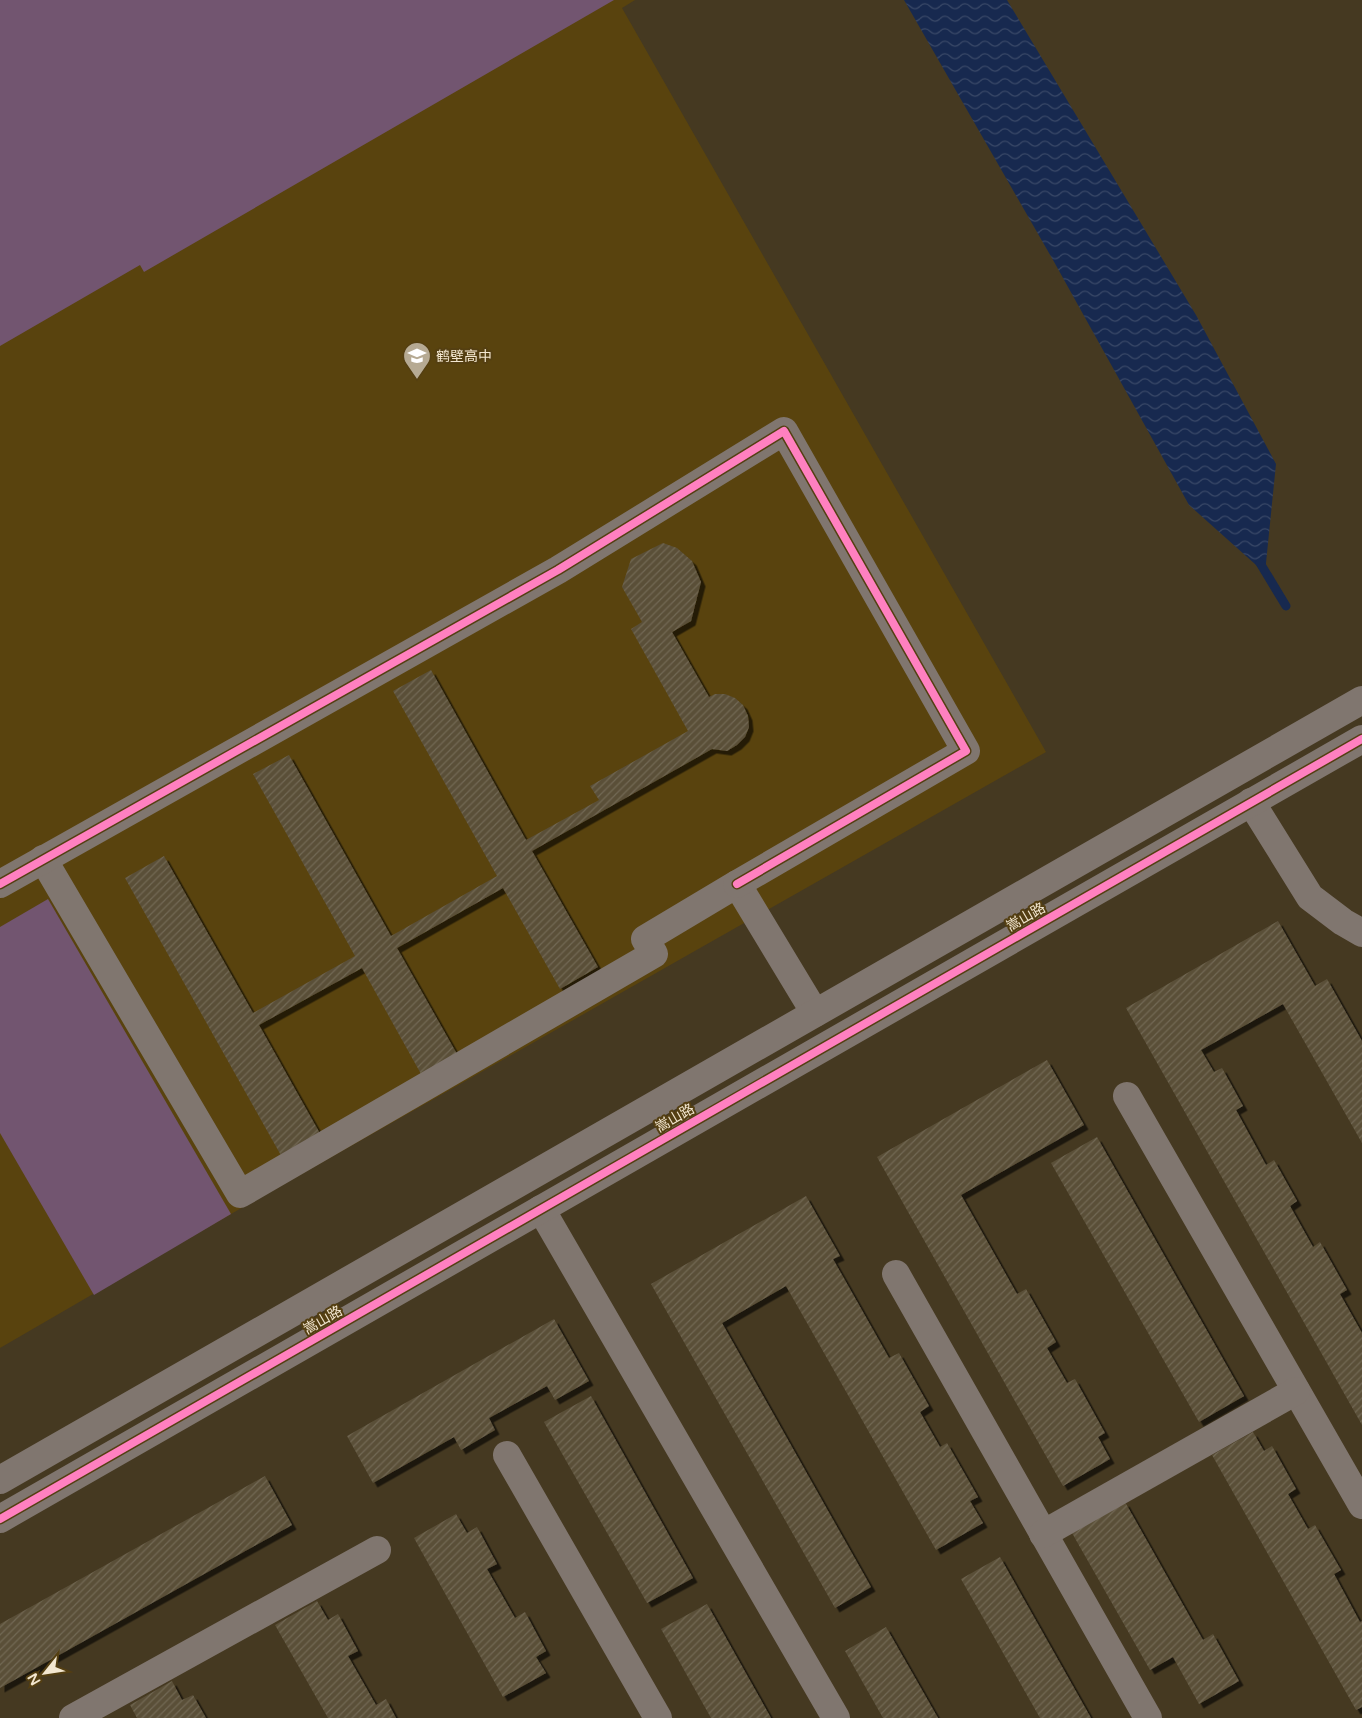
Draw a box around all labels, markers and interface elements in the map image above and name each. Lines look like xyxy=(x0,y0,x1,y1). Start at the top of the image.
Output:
school or university icon: 鹤壁高中 xyxy=(402,341,432,380)
place label: 鹤壁高中 xyxy=(436,348,492,365)
street label: 嵩山路 xyxy=(1004,899,1048,935)
street label: 嵩山路 xyxy=(653,1100,697,1136)
street label: 嵩山路 xyxy=(301,1302,345,1338)
north arrow xyxy=(20,1648,70,1698)
text: N xyxy=(24,1670,44,1688)

